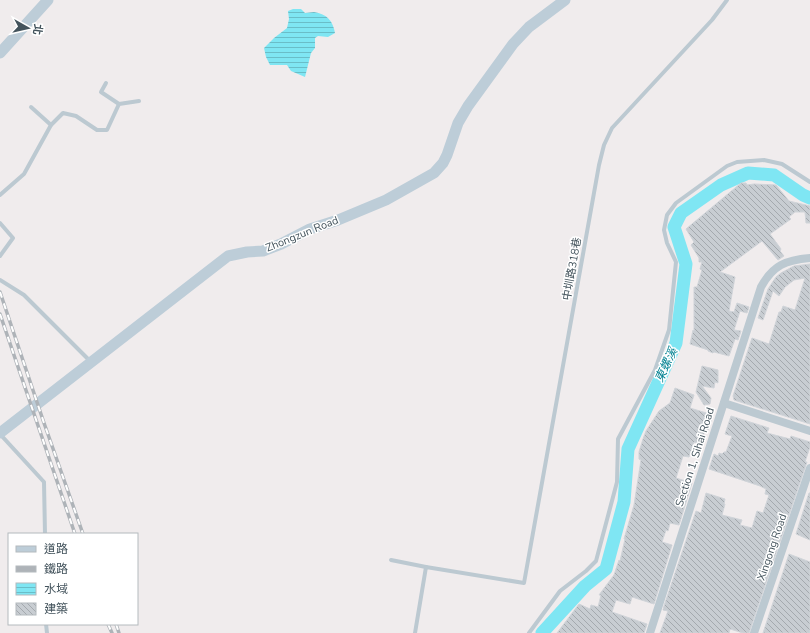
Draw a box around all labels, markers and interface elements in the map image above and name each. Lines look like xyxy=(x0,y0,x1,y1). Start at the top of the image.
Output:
north arrow xyxy=(8,8,48,48)
text: 北 xyxy=(29,23,46,36)
street label: Zhongzun Road xyxy=(263,213,341,255)
street label: 中圳路318巷 xyxy=(559,236,585,302)
water label: 東螺溪 xyxy=(651,343,682,385)
street label: Section 1, Sihai Road xyxy=(672,405,718,509)
street label: Xingong Road xyxy=(754,512,790,582)
legend xyxy=(8,533,138,625)
text: 道路 xyxy=(44,541,68,557)
text: 鐵路 xyxy=(44,561,68,577)
text: 水域 xyxy=(44,581,68,597)
text: 建築 xyxy=(44,601,68,617)

